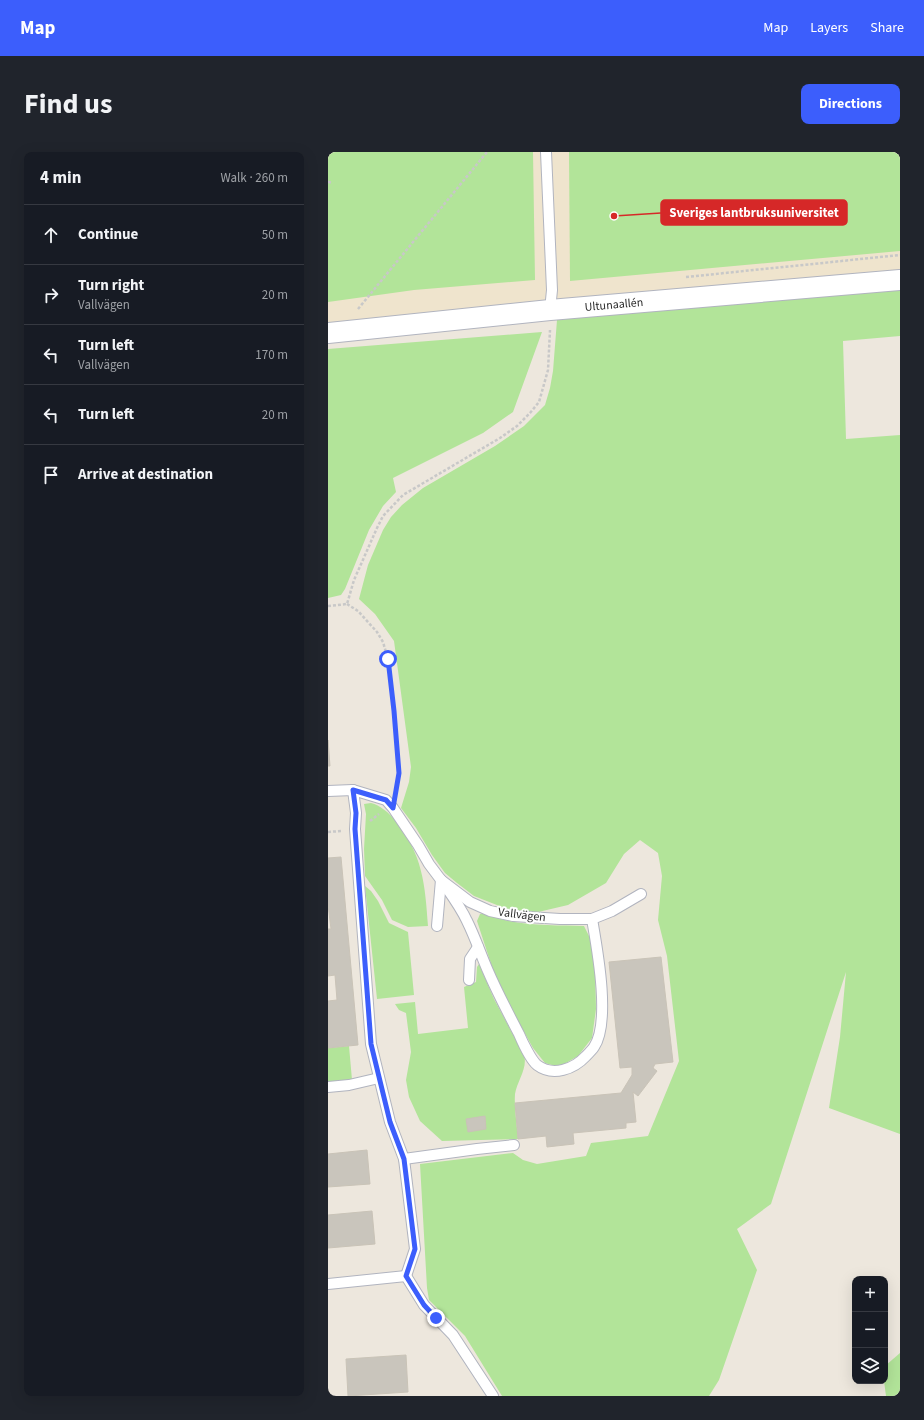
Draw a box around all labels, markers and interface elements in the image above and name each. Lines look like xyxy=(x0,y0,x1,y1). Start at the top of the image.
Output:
text: Map xyxy=(20,15,55,42)
text: Map xyxy=(763,18,788,38)
text: Layers xyxy=(810,18,848,38)
text: Share xyxy=(870,18,904,38)
text: Find us xyxy=(24,84,112,124)
button: Directions xyxy=(801,84,900,124)
text: 4 min xyxy=(40,166,81,190)
text: Walk · 260 m xyxy=(220,169,288,187)
callout: Sveriges lantbruksuniversitet xyxy=(661,200,847,225)
text: Sveriges lantbruksuniversitet xyxy=(669,204,839,222)
icon: ahead xyxy=(40,224,62,246)
text: Continue xyxy=(78,224,138,245)
text: 50 m xyxy=(262,226,288,244)
text: Turn right xyxy=(78,275,144,296)
icon: right xyxy=(40,284,62,306)
text: 20 m xyxy=(262,286,288,304)
street label: Ultunaallén xyxy=(584,294,644,316)
text: Vallvägen xyxy=(78,296,130,314)
text: Turn left xyxy=(78,335,134,356)
icon: left xyxy=(40,344,62,366)
text: 170 m xyxy=(255,346,288,364)
text: Vallvägen xyxy=(78,356,130,374)
icon: left xyxy=(40,404,62,426)
text: Turn left xyxy=(78,404,134,425)
text: 20 m xyxy=(262,406,288,424)
icon: arrive xyxy=(40,464,62,486)
text: Arrive at destination xyxy=(78,464,213,485)
route start xyxy=(379,650,397,668)
street label: Vallvägen xyxy=(497,904,547,926)
map controls xyxy=(852,1276,888,1384)
button: + xyxy=(852,1276,888,1312)
route end xyxy=(427,1309,445,1327)
button: − xyxy=(852,1312,888,1348)
button: layers xyxy=(852,1348,888,1384)

